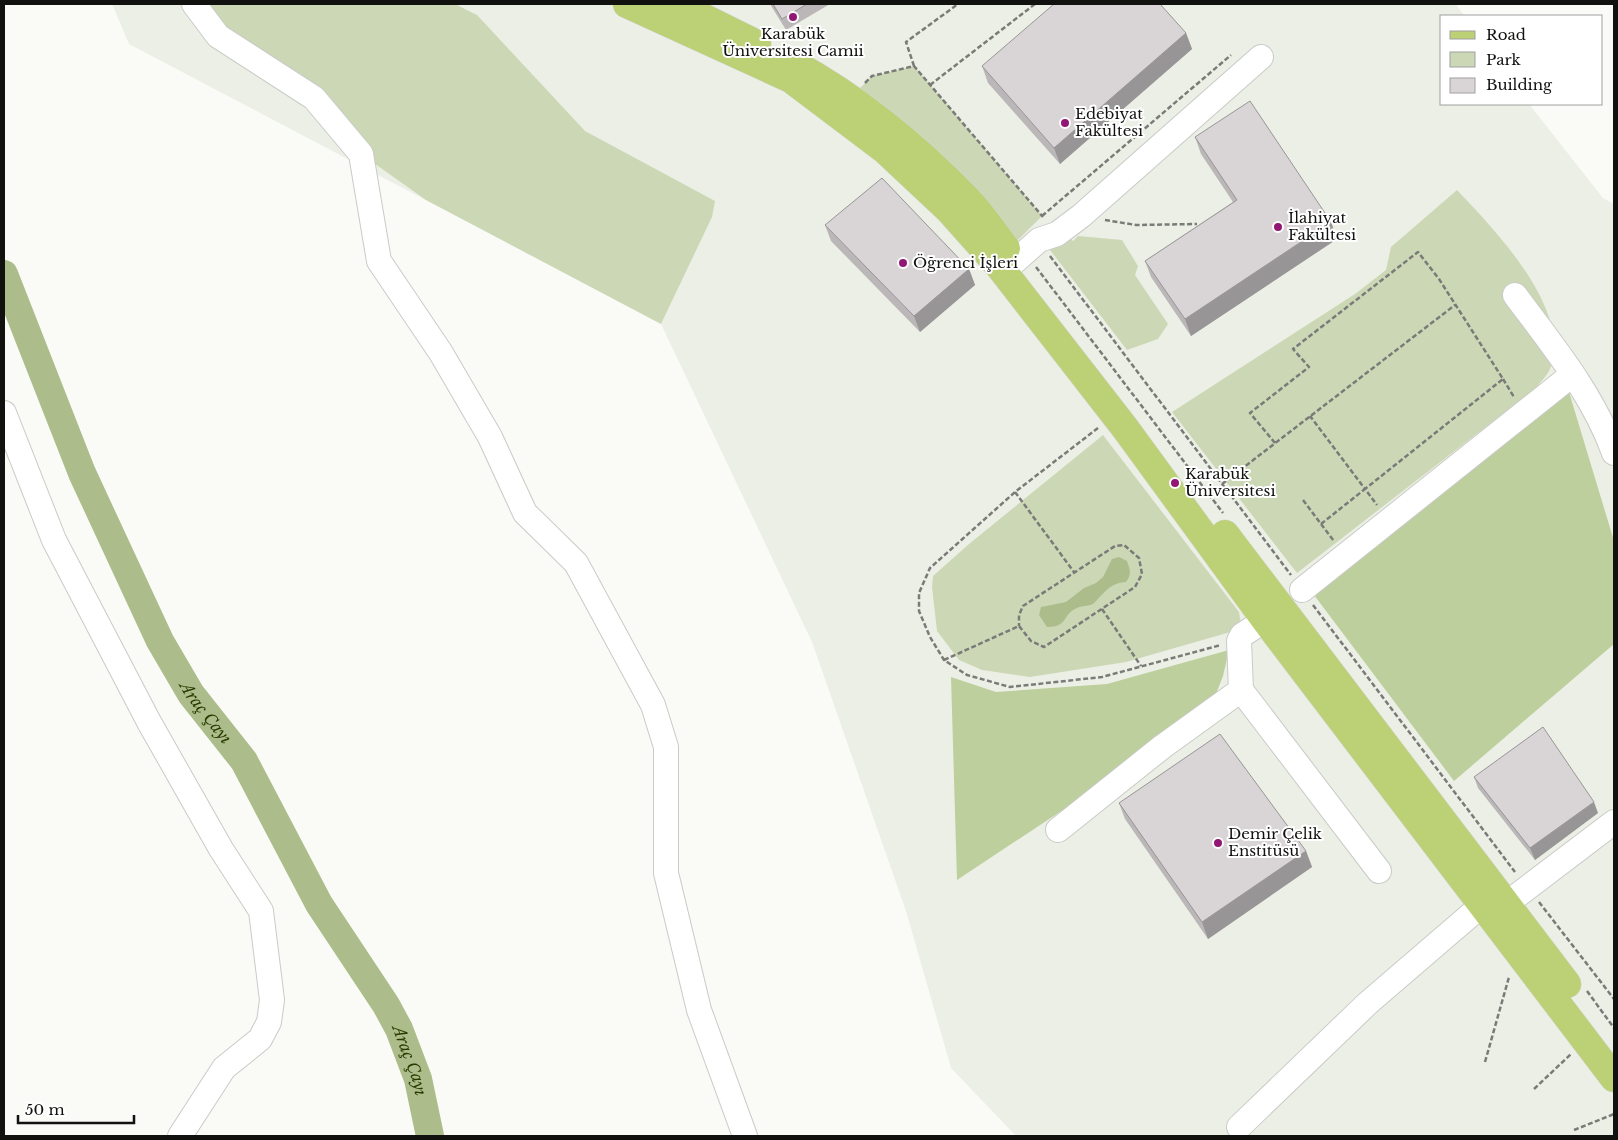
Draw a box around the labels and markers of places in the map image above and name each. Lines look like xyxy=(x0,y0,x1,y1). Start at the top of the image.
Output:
marker: Karabük Üniversitesi Camii xyxy=(787,11,799,23)
place label: Karabük Üniversitesi Camii xyxy=(722,24,864,60)
place label: Edebiyat Fakültesi xyxy=(1075,104,1143,140)
marker: Edebiyat Fakültesi xyxy=(1059,117,1071,129)
place label: İlahiyat Fakültesi xyxy=(1288,208,1356,244)
marker: İlahiyat Fakültesi xyxy=(1272,221,1284,233)
place label: Öğrenci İşleri xyxy=(913,253,1018,272)
marker: Öğrenci İşleri xyxy=(897,257,909,269)
place label: Karabük Üniversitesi xyxy=(1185,464,1276,500)
marker: Karabük Üniversitesi xyxy=(1169,477,1181,489)
place label: Demir Çelik Enstitüsü xyxy=(1228,824,1323,860)
marker: Demir Çelik Enstitüsü xyxy=(1212,837,1224,849)

